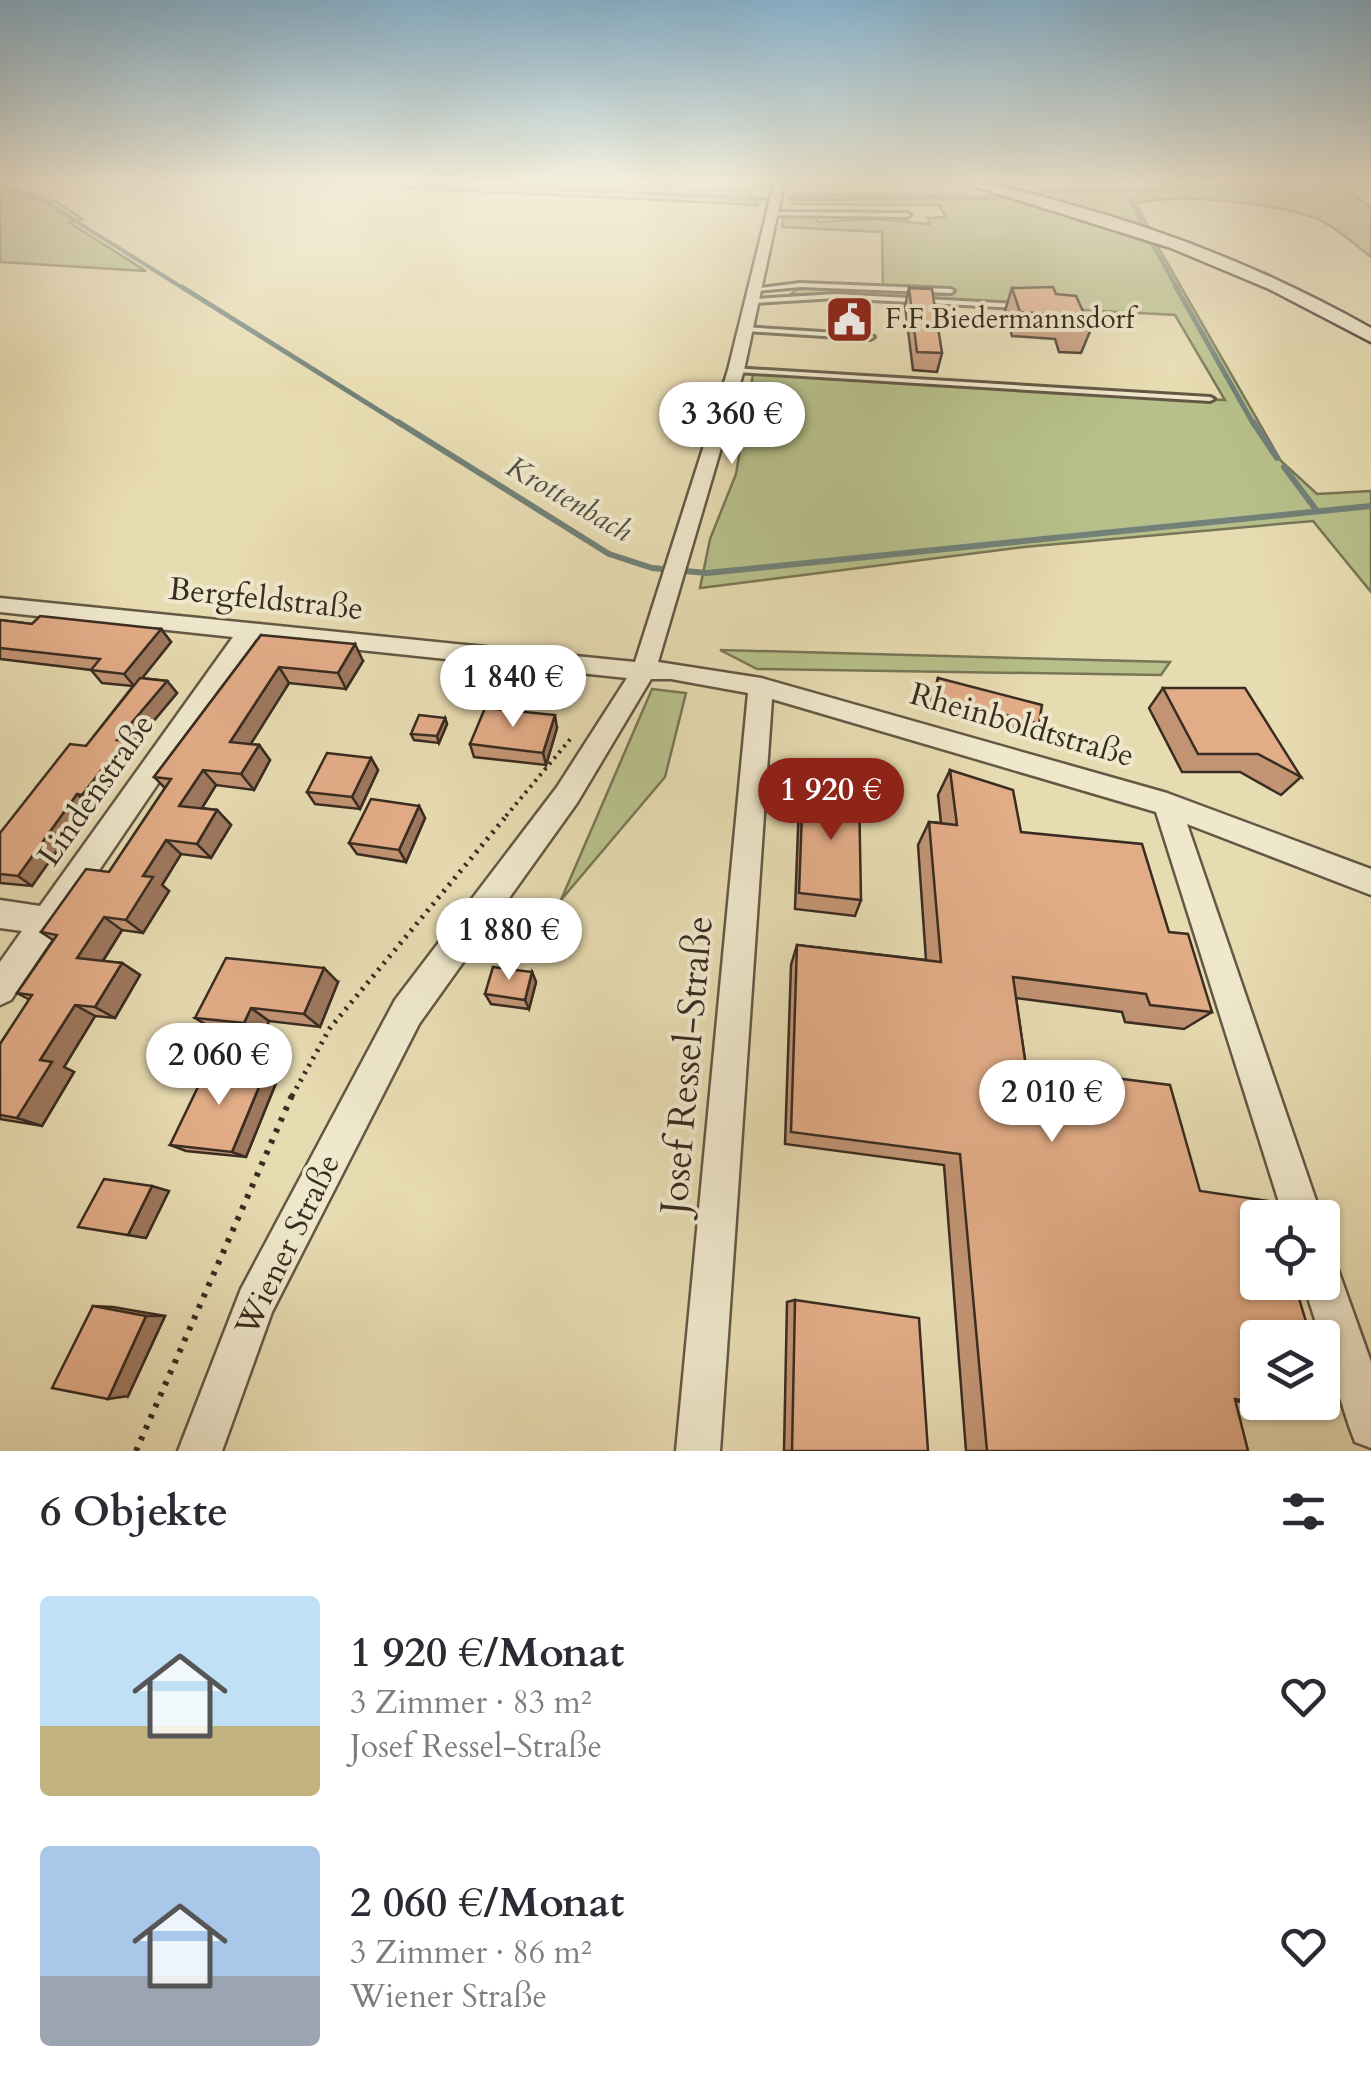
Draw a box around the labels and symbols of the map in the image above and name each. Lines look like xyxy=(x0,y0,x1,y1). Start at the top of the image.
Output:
public building icon: F.F.Biedermannsdorf xyxy=(824,293,876,345)
place label: F.F.Biedermannsdorf xyxy=(885,300,1139,338)
pin: 3 360 € xyxy=(640,382,824,467)
water label: Krottenbach xyxy=(498,446,640,552)
street label: Bergfeldstraße xyxy=(167,567,365,631)
pin: 1 840 € xyxy=(421,645,605,730)
street label: Rheinboldtstraße xyxy=(905,672,1139,778)
street label: Lindenstraße xyxy=(27,705,165,875)
pin: 1 920 € xyxy=(739,758,923,843)
pin: 1 880 € xyxy=(417,898,601,983)
street label: Josef Ressel-Straße xyxy=(648,914,726,1221)
pin: 2 060 € xyxy=(127,1023,311,1108)
pin: 2 010 € xyxy=(960,1060,1144,1145)
street label: Wiener Straße xyxy=(225,1147,351,1344)

